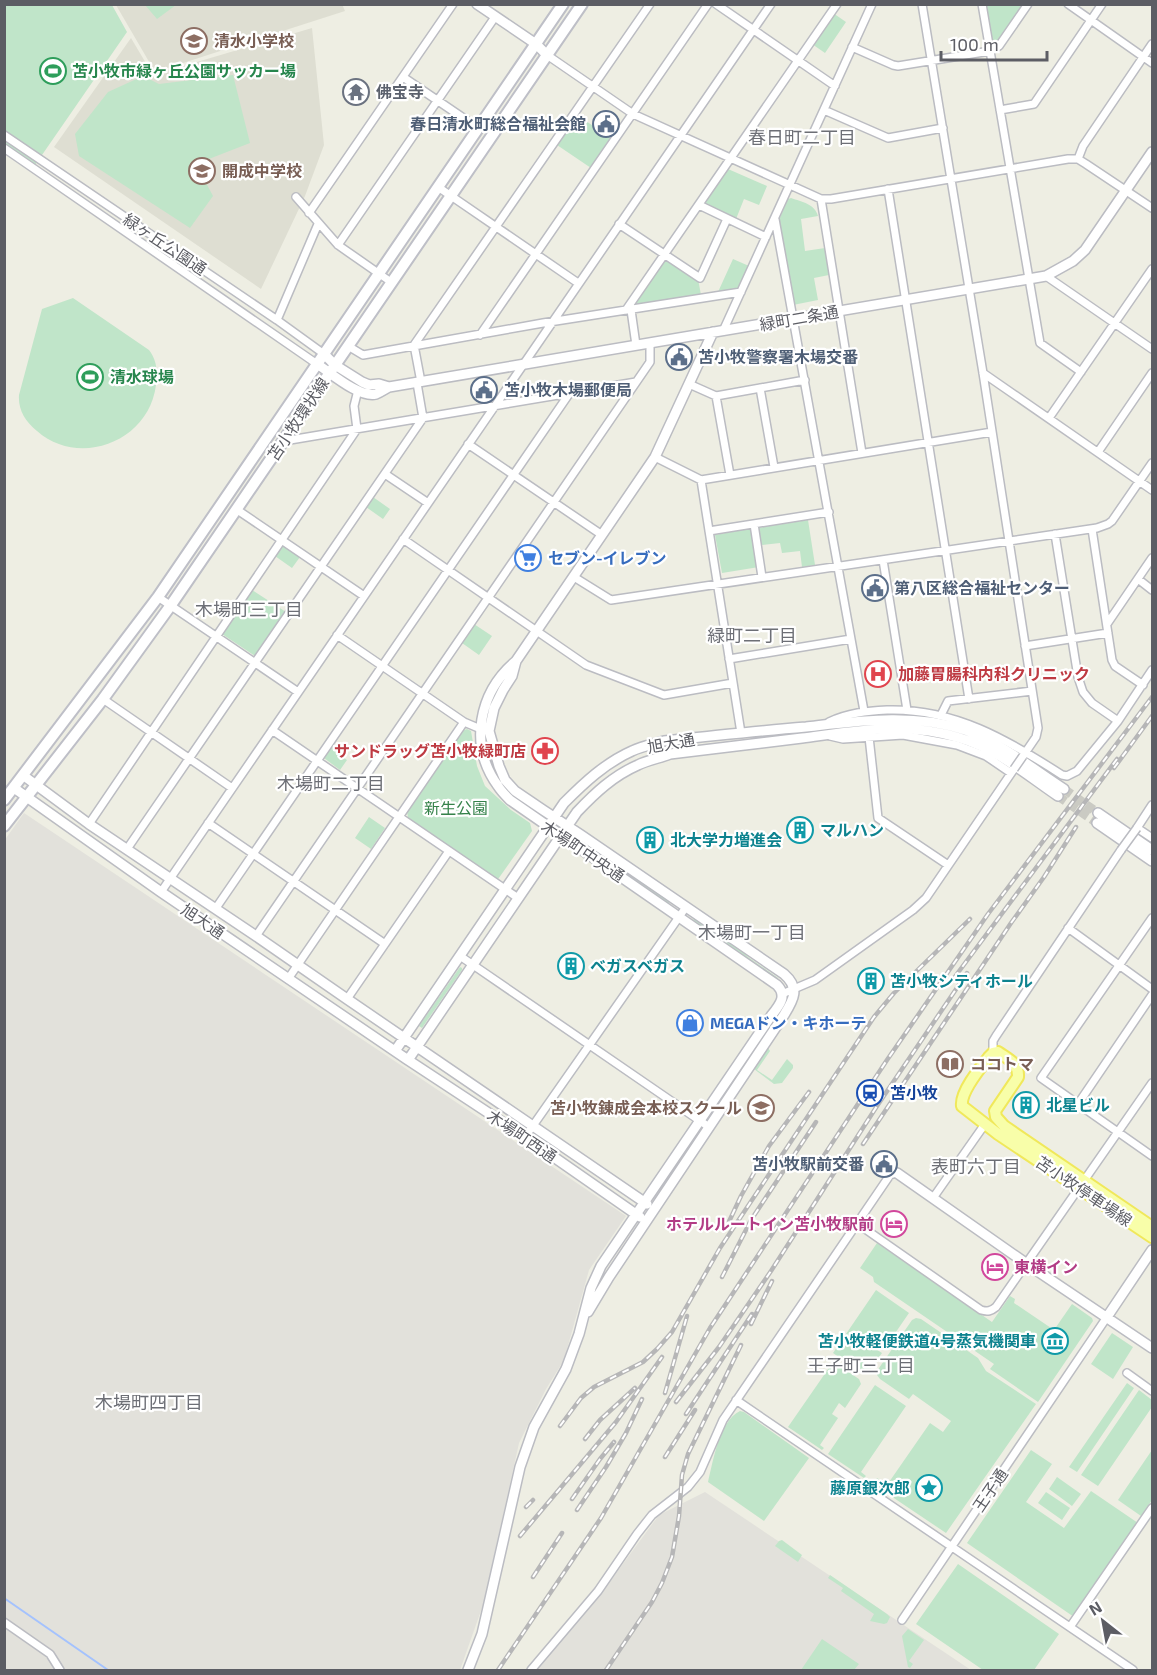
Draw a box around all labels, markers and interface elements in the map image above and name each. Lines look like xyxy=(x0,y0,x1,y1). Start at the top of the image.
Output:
scale bar xyxy=(941,24,1048,62)
school or university icon: 清水小学校 xyxy=(179,26,209,56)
place label: 清水小学校 xyxy=(214,31,294,50)
text: 100 m xyxy=(950,33,999,55)
sports icon: 苫小牧市緑ヶ丘公園サッカー場 xyxy=(38,56,68,86)
place label: 苫小牧市緑ヶ丘公園サッカー場 xyxy=(72,61,296,80)
temple icon: 佛宝寺 xyxy=(341,77,371,107)
place label: 佛宝寺 xyxy=(376,82,424,101)
public building icon: 春日清水町総合福祉会館 xyxy=(591,109,621,139)
place label: 春日清水町総合福祉会館 xyxy=(410,114,586,133)
district label: 春日町二丁目 xyxy=(748,126,856,148)
school or university icon: 開成中学校 xyxy=(187,156,217,186)
place label: 開成中学校 xyxy=(222,161,302,180)
street label: 緑ヶ丘公園通 xyxy=(120,209,210,278)
street label: 緑町二条通 xyxy=(758,301,840,334)
public building icon: 苫小牧警察署木場交番 xyxy=(664,342,694,372)
place label: 苫小牧警察署木場交番 xyxy=(698,347,858,366)
sports icon: 清水球場 xyxy=(75,362,105,392)
place label: 清水球場 xyxy=(110,367,174,386)
street label: 苫小牧環状線 xyxy=(263,374,332,464)
public building icon: 苫小牧木場郵便局 xyxy=(469,375,499,405)
place label: 苫小牧木場郵便局 xyxy=(504,380,632,399)
supermarket icon: セブン-イレブン xyxy=(513,543,543,573)
place label: セブン-イレブン xyxy=(548,548,667,567)
public building icon: 第八区総合福祉センター xyxy=(860,573,890,603)
place label: 第八区総合福祉センター xyxy=(894,578,1070,597)
district label: 木場町三丁目 xyxy=(195,598,303,620)
district label: 緑町二丁目 xyxy=(707,624,797,646)
hospital icon: 加藤胃腸科内科クリニック xyxy=(863,659,893,689)
place label: 加藤胃腸科内科クリニック xyxy=(898,664,1090,683)
street label: 旭大通 xyxy=(646,729,696,756)
pharmacy icon: サンドラッグ苫小牧緑町店 xyxy=(530,736,560,766)
place label: サンドラッグ苫小牧緑町店 xyxy=(334,741,526,760)
district label: 木場町二丁目 xyxy=(277,772,385,794)
park label: 新生公園 xyxy=(424,798,488,817)
building icon: マルハン xyxy=(785,815,815,845)
street label: 木場町中央通 xyxy=(538,816,628,885)
place label: マルハン xyxy=(820,820,884,839)
building icon: 北大学力増進会 xyxy=(635,825,665,855)
place label: 北大学力増進会 xyxy=(670,830,782,849)
street label: 旭大通 xyxy=(178,899,228,942)
district label: 木場町一丁目 xyxy=(698,921,806,943)
building icon: ベガスベガス xyxy=(556,951,586,981)
place label: ベガスベガス xyxy=(590,956,685,975)
building icon: 苫小牧シティホール xyxy=(856,966,886,996)
place label: 苫小牧シティホール xyxy=(890,971,1033,990)
shop icon: MEGAドン・キホーテ xyxy=(675,1008,705,1038)
place label: MEGAドン・キホーテ xyxy=(710,1013,867,1032)
library icon: ココトマ xyxy=(935,1049,965,1079)
place label: ココトマ xyxy=(970,1054,1034,1073)
station icon: 苫小牧 xyxy=(855,1078,885,1108)
place label: 苫小牧 xyxy=(890,1083,938,1102)
building icon: 北星ビル xyxy=(1011,1090,1041,1120)
school or university icon: 苫小牧錬成会本校スクール xyxy=(746,1093,776,1123)
place label: 北星ビル xyxy=(1046,1095,1110,1114)
place label: 苫小牧錬成会本校スクール xyxy=(550,1098,742,1117)
street label: 木場町西通 xyxy=(484,1105,561,1166)
public building icon: 苫小牧駅前交番 xyxy=(869,1149,899,1179)
street label: 苫小牧停車場線 xyxy=(1033,1151,1136,1230)
place label: 苫小牧駅前交番 xyxy=(752,1154,864,1173)
district label: 表町六丁目 xyxy=(931,1155,1021,1177)
hotel icon: ホテルルートイン苫小牧駅前 xyxy=(879,1209,909,1239)
place label: ホテルルートイン苫小牧駅前 xyxy=(666,1214,874,1233)
hotel icon: 東横イン xyxy=(980,1252,1010,1282)
place label: 東横イン xyxy=(1014,1257,1078,1276)
museum icon: 苫小牧軽便鉄道4号蒸気機関車 xyxy=(1040,1326,1070,1356)
place label: 苫小牧軽便鉄道4号蒸気機関車 xyxy=(818,1331,1036,1350)
district label: 王子町三丁目 xyxy=(807,1354,915,1376)
district label: 木場町四丁目 xyxy=(95,1391,203,1413)
street label: 王子通 xyxy=(968,1465,1011,1515)
place icon: 藤原銀次郎 xyxy=(914,1473,944,1503)
place label: 藤原銀次郎 xyxy=(830,1478,910,1497)
north arrow xyxy=(1073,1591,1133,1651)
text: N xyxy=(1085,1597,1105,1619)

